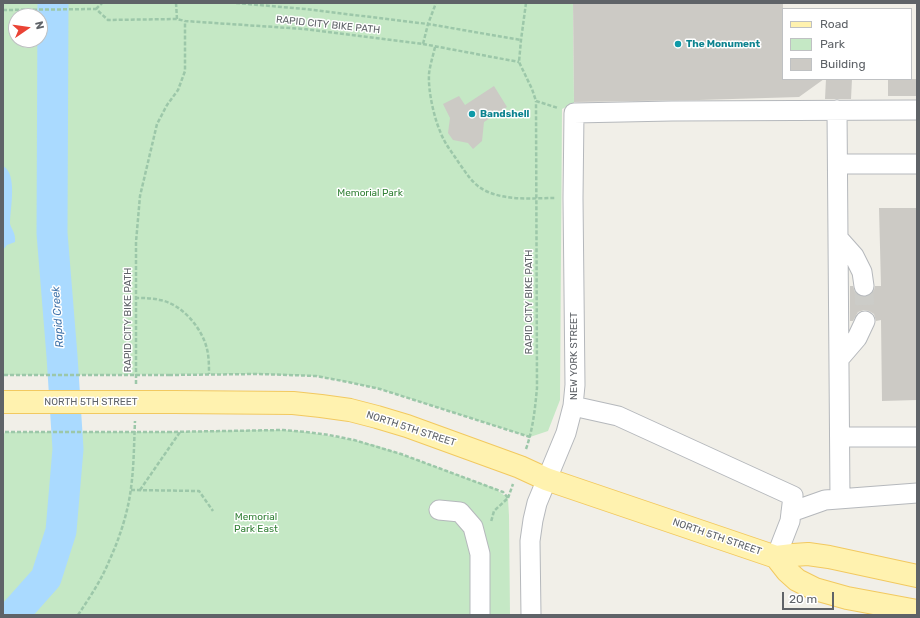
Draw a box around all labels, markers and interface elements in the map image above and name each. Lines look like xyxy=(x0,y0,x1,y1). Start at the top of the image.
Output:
north arrow xyxy=(8,8,48,48)
legend xyxy=(782,8,912,80)
street label: RAPID CITY BIKE PATH xyxy=(275,14,381,36)
text: Road xyxy=(820,17,848,31)
text: N xyxy=(32,20,46,31)
text: Park xyxy=(820,37,845,51)
place label: The Monument xyxy=(686,38,760,50)
marker: The Monument xyxy=(673,39,683,49)
text: Building xyxy=(820,57,866,71)
place label: Bandshell xyxy=(480,108,529,120)
marker: Bandshell xyxy=(467,109,477,119)
park label: Memorial Park xyxy=(337,187,403,199)
street label: RAPID CITY BIKE PATH xyxy=(523,250,535,354)
street label: RAPID CITY BIKE PATH xyxy=(122,268,134,372)
water label: Rapid Creek xyxy=(49,286,67,348)
street label: NEW YORK STREET xyxy=(568,312,580,400)
street label: NORTH 5TH STREET xyxy=(44,396,138,408)
street label: NORTH 5TH STREET xyxy=(365,409,457,449)
park label: Memorial Park East xyxy=(234,511,278,534)
street label: NORTH 5TH STREET xyxy=(671,516,763,558)
scale bar xyxy=(784,584,836,610)
text: 20 m xyxy=(789,592,817,606)

